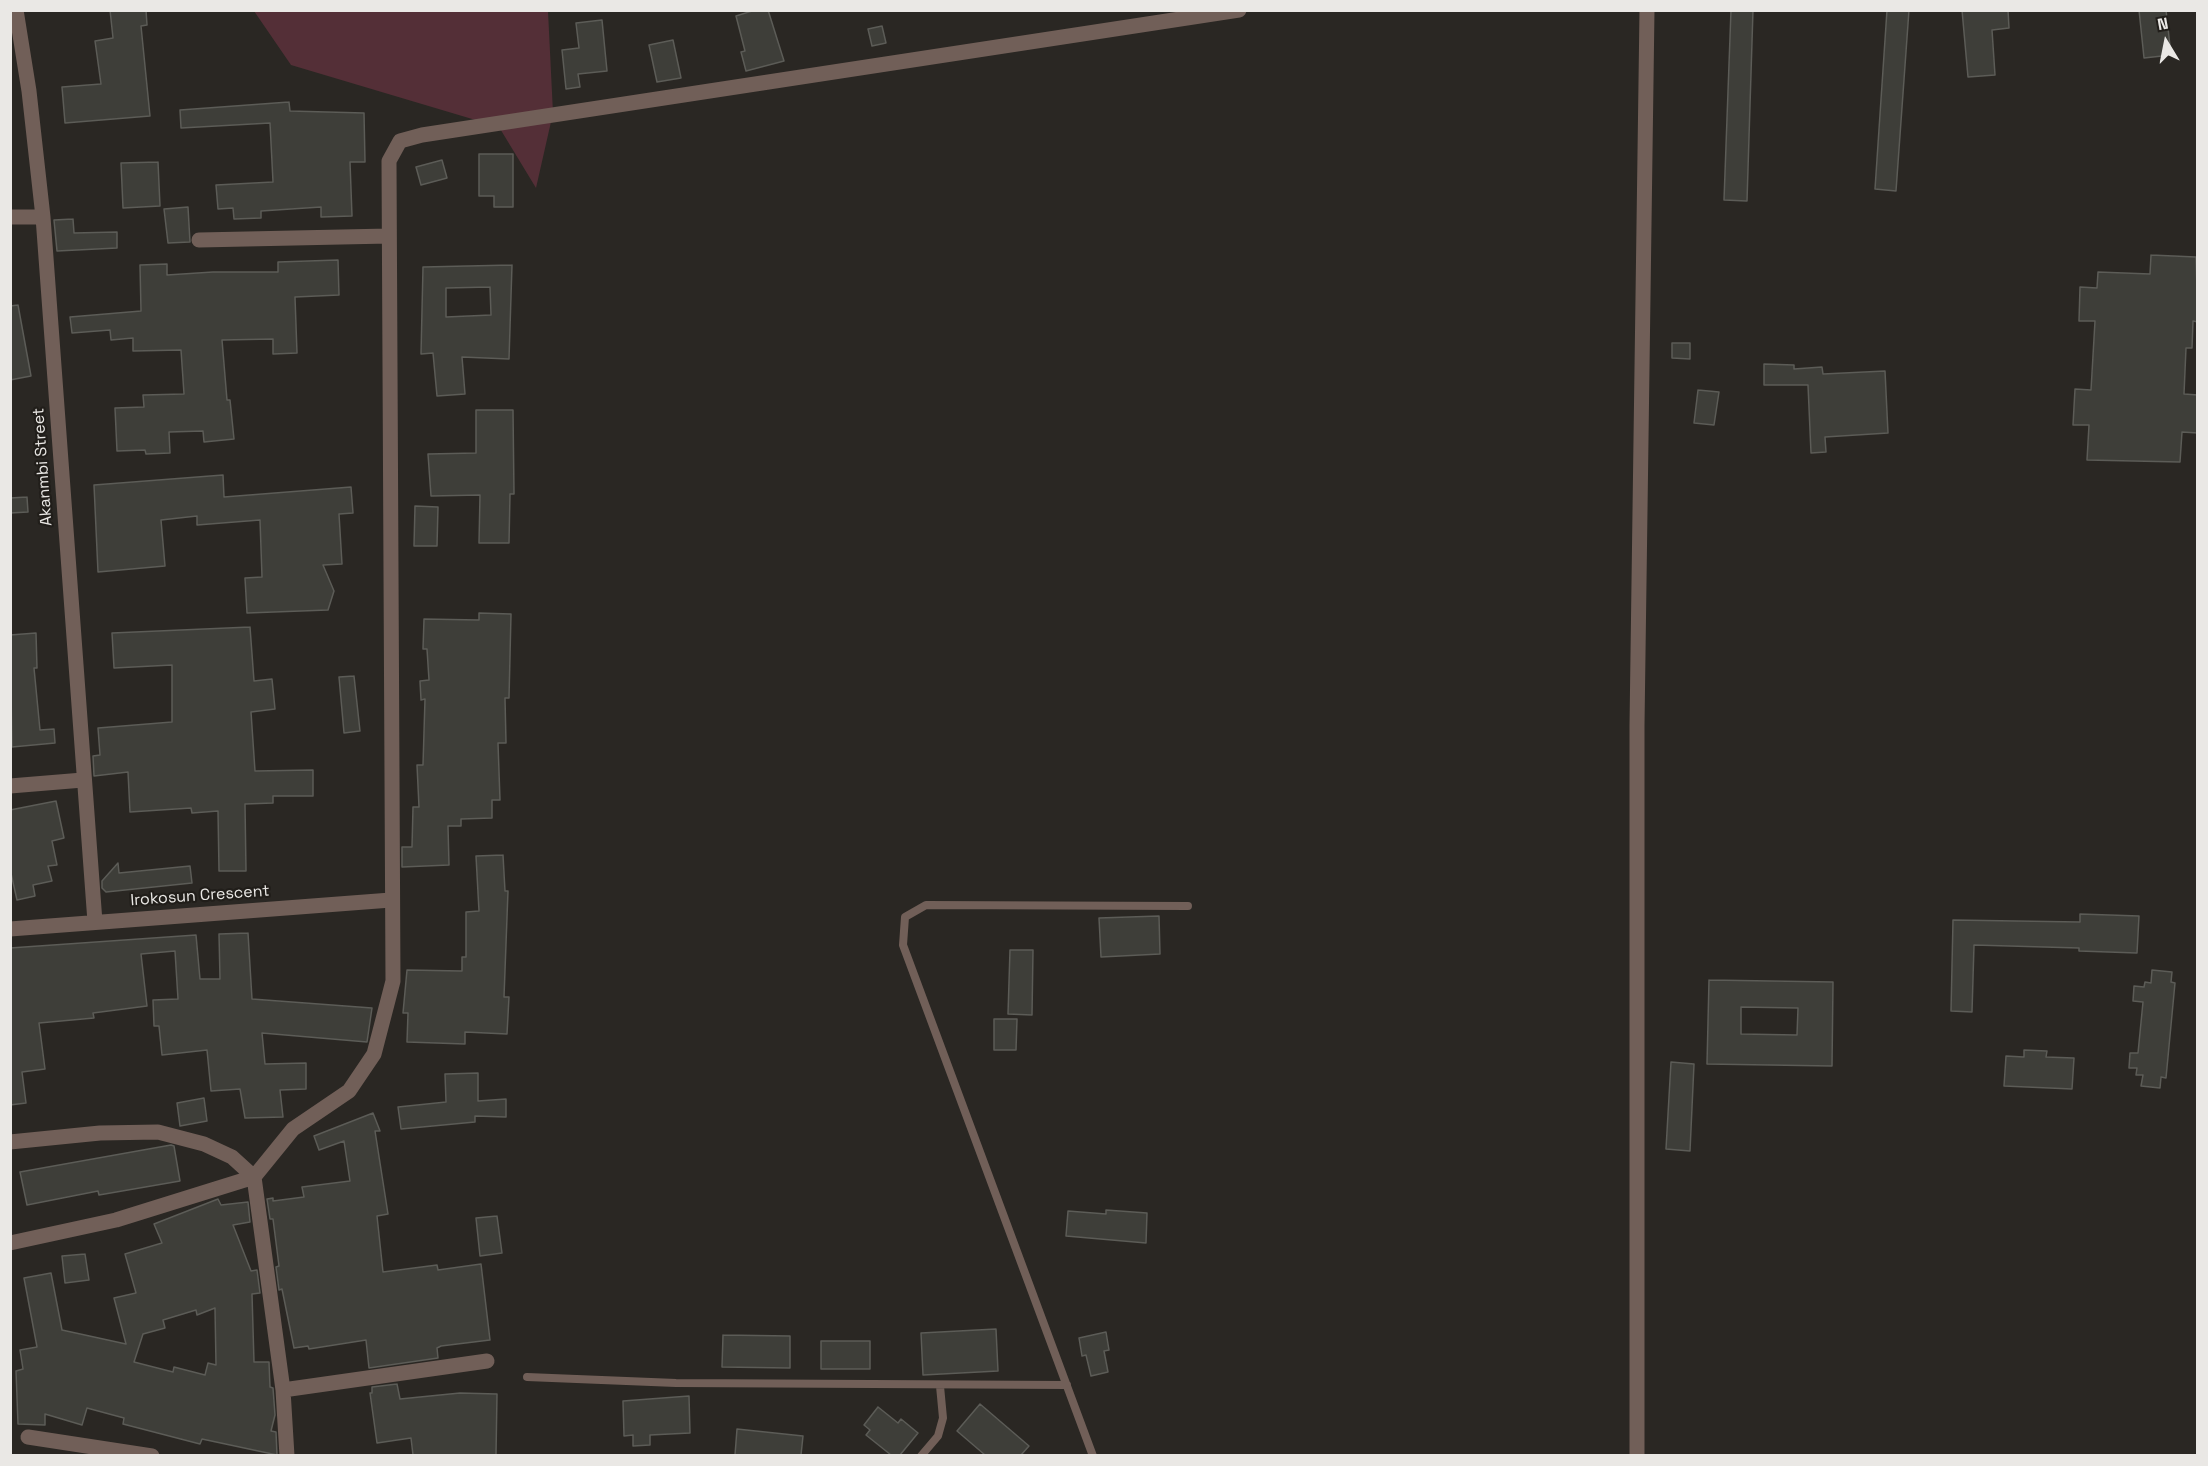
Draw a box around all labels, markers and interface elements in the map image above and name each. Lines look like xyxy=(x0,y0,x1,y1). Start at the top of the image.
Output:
north arrow xyxy=(2136,12,2196,72)
text: N xyxy=(2156,13,2170,35)
street label: Akanmbi Street xyxy=(29,407,57,527)
street label: Irokosun Crescent xyxy=(130,882,270,910)

